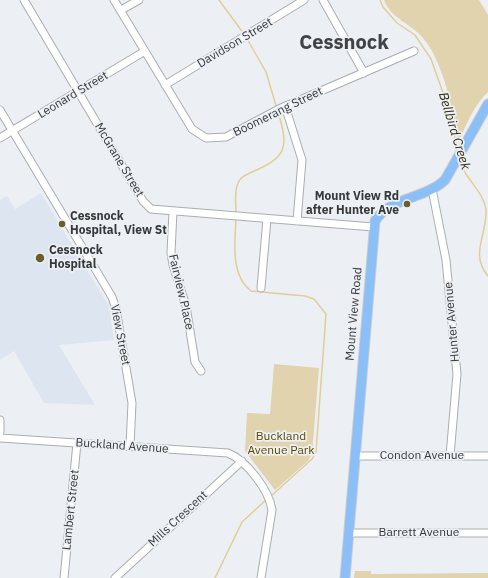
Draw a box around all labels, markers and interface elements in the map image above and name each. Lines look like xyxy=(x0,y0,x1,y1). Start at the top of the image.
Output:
street label: Davidson Street xyxy=(195,15,275,71)
district label: Cessnock xyxy=(299,31,389,55)
street label: Leonard Street xyxy=(35,68,111,122)
street label: Boomerang Street xyxy=(231,84,325,140)
water label: Bellbird Creek xyxy=(435,90,473,172)
street label: McGrane Street xyxy=(91,120,147,200)
place label: Mount View Rd after Hunter Ave xyxy=(306,190,399,218)
marker: Mount View Rd after Hunter Ave xyxy=(402,199,412,209)
place label: Cessnock Hospital, View St xyxy=(70,210,167,238)
marker: Cessnock Hospital, View St xyxy=(57,219,67,229)
place label: Cessnock Hospital xyxy=(49,244,103,272)
marker: Cessnock Hospital xyxy=(34,252,46,264)
street label: Fairview Place xyxy=(165,253,197,331)
street label: Mount View Road xyxy=(343,267,365,361)
street label: Hunter Avenue xyxy=(441,281,463,363)
street label: View Street xyxy=(107,303,133,367)
park label: Buckland Avenue Park xyxy=(247,430,315,458)
street label: Buckland Avenue xyxy=(75,436,169,456)
street label: Condon Avenue xyxy=(380,449,464,463)
street label: Lambert Street xyxy=(60,469,82,551)
street label: Mills Crescent xyxy=(145,488,211,550)
street label: Barrett Avenue xyxy=(379,526,459,540)

